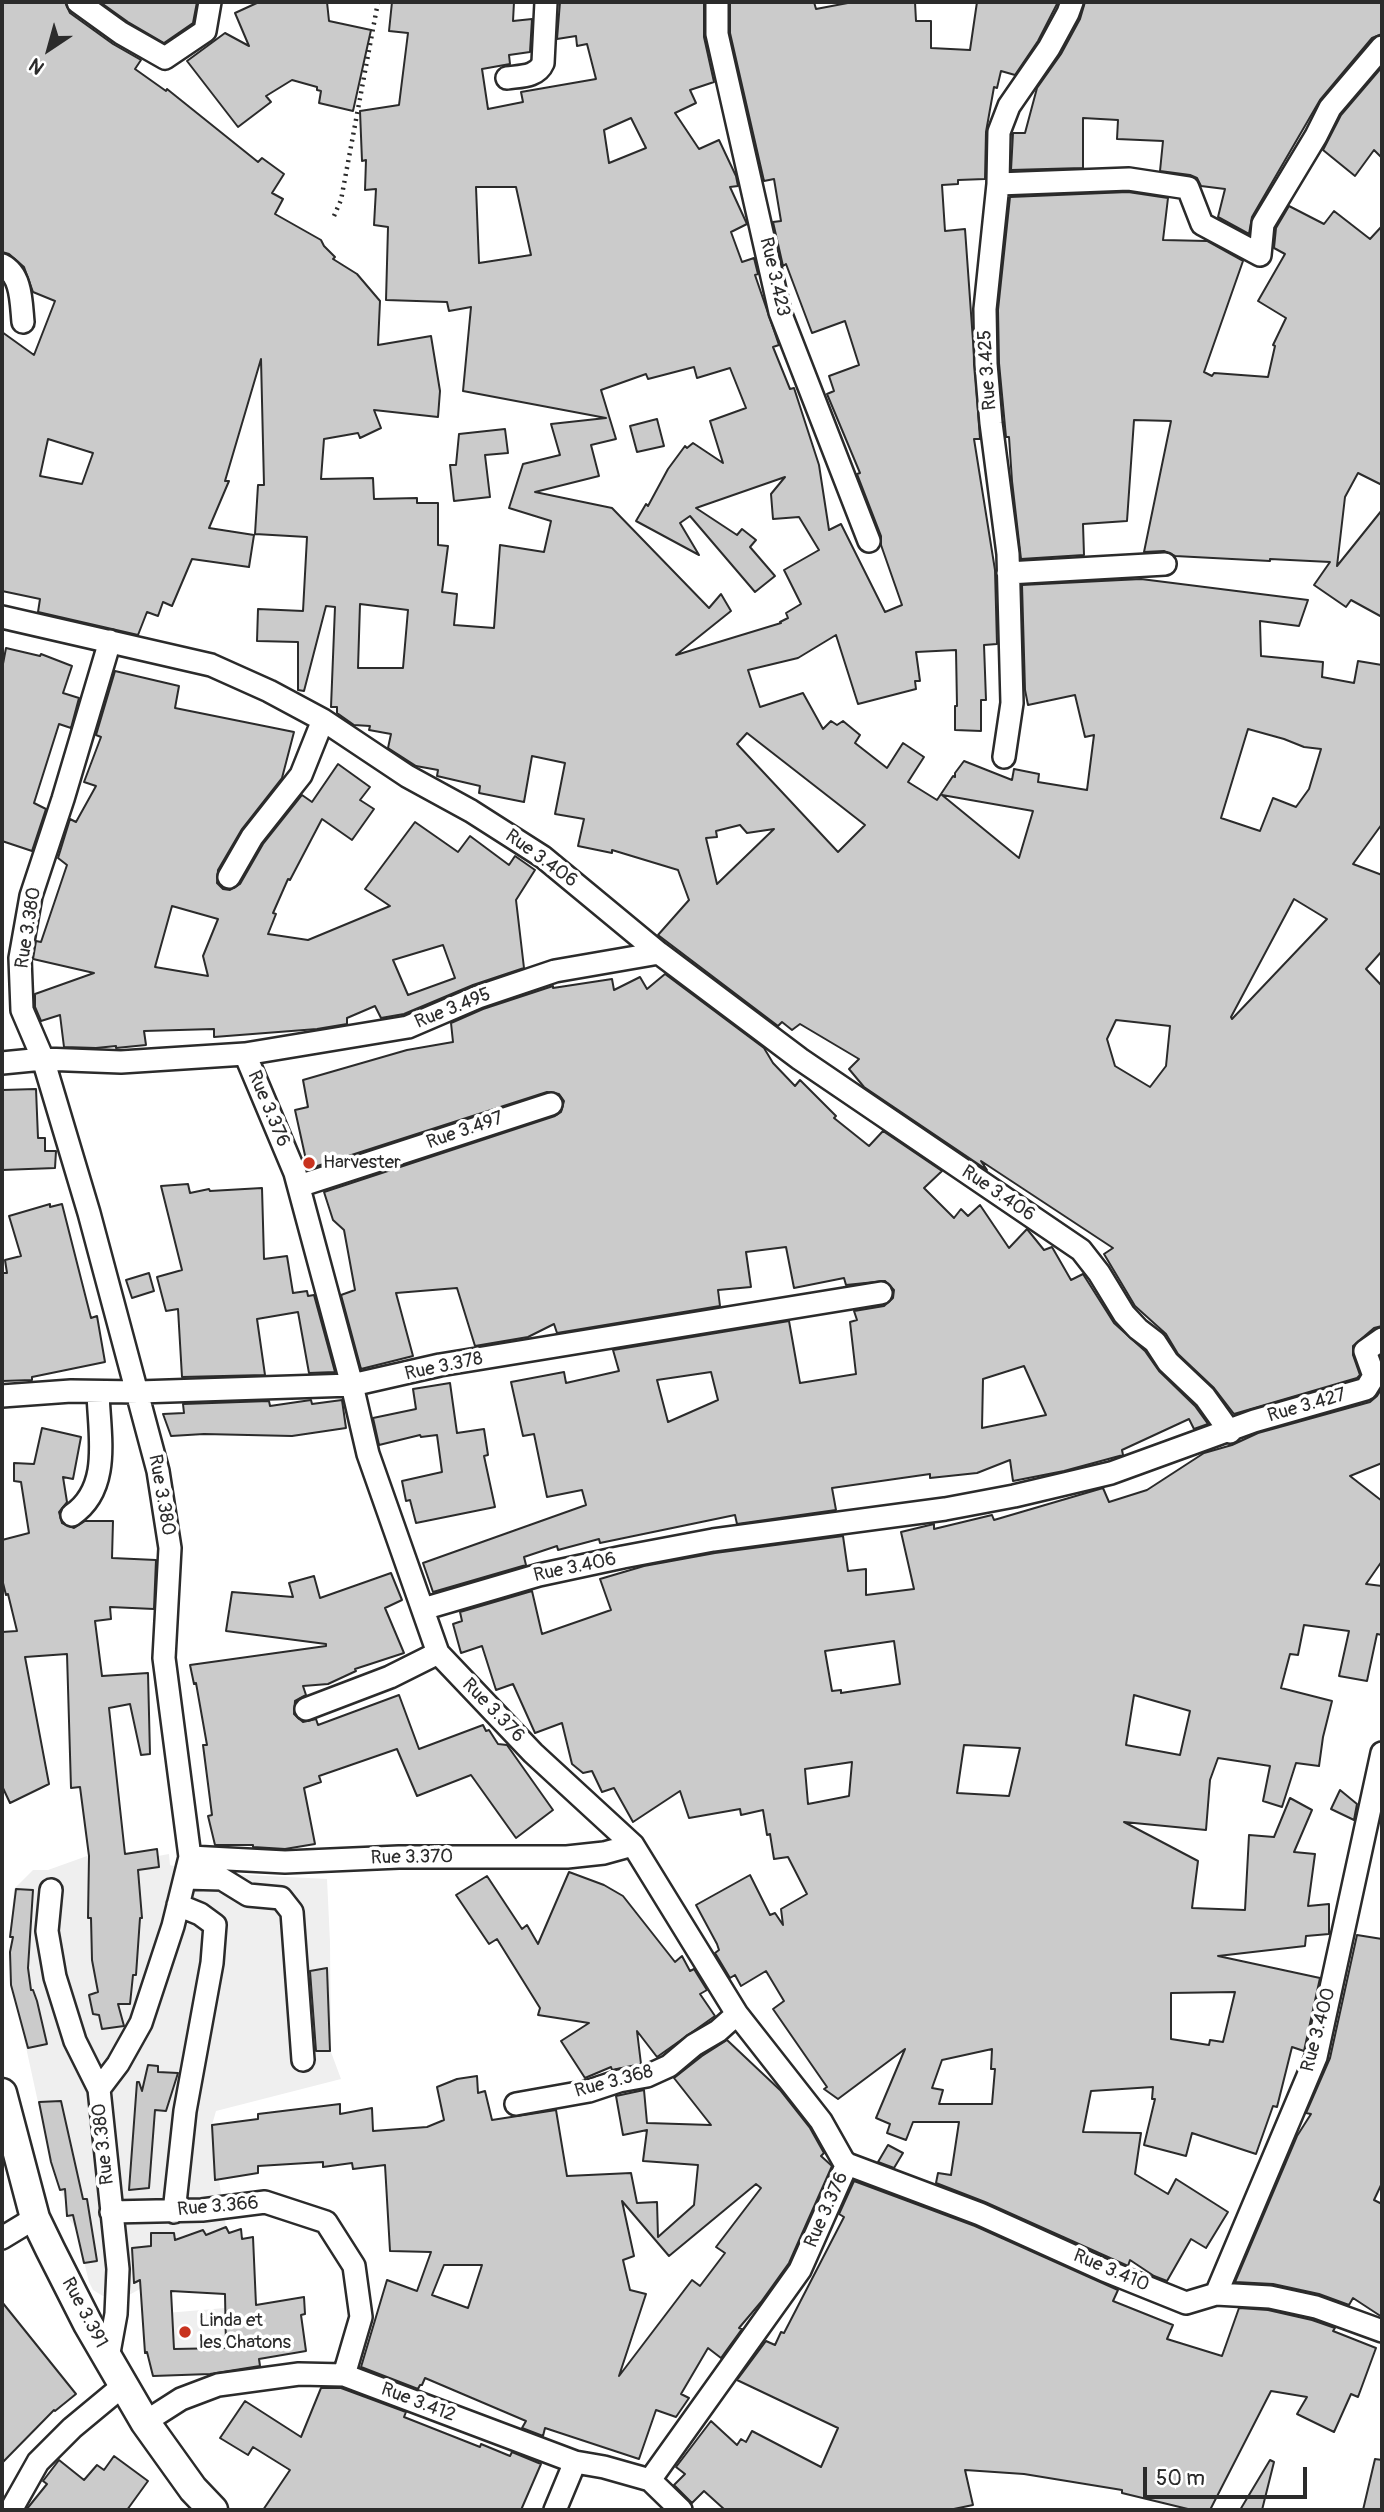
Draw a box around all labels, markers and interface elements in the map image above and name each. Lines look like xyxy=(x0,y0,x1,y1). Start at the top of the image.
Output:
north arrow xyxy=(14,14,84,84)
text: N xyxy=(24,53,49,79)
street label: Rue 3.423 xyxy=(754,235,794,319)
street label: Rue 3.425 xyxy=(974,329,1002,411)
street label: Rue 3.406 xyxy=(500,825,582,893)
street label: Rue 3.380 xyxy=(11,886,47,970)
street label: Rue 3.495 xyxy=(412,983,494,1035)
street label: Rue 3.376 xyxy=(242,1067,294,1151)
street label: Rue 3.497 xyxy=(424,1107,506,1155)
place label: Harvester xyxy=(323,1152,401,1174)
marker: Harvester xyxy=(301,1155,317,1171)
street label: Rue 3.406 xyxy=(957,1161,1039,1227)
street label: Rue 3.378 xyxy=(403,1348,485,1386)
street label: Rue 3.427 xyxy=(1265,1384,1349,1428)
street label: Rue 3.380 xyxy=(143,1453,179,1537)
street label: Rue 3.406 xyxy=(532,1548,618,1588)
street label: Rue 3.376 xyxy=(457,1674,529,1748)
street label: Rue 3.370 xyxy=(371,1846,453,1870)
street label: Rue 3.400 xyxy=(1297,1986,1341,2074)
street label: Rue 3.368 xyxy=(572,2061,656,2103)
street label: Rue 3.380 xyxy=(88,2102,120,2186)
street label: Rue 3.376 xyxy=(800,2169,854,2251)
street label: Rue 3.366 xyxy=(176,2192,260,2222)
street label: Rue 3.410 xyxy=(1070,2245,1152,2297)
street label: Rue 3.391 xyxy=(56,2274,112,2352)
place label: Linda et les Chatons xyxy=(199,2310,291,2354)
marker: Linda et les Chatons xyxy=(177,2324,193,2340)
street label: Rue 3.412 xyxy=(378,2378,458,2428)
scale bar xyxy=(1146,2452,1310,2496)
text: 50 m xyxy=(1156,2465,1205,2492)

